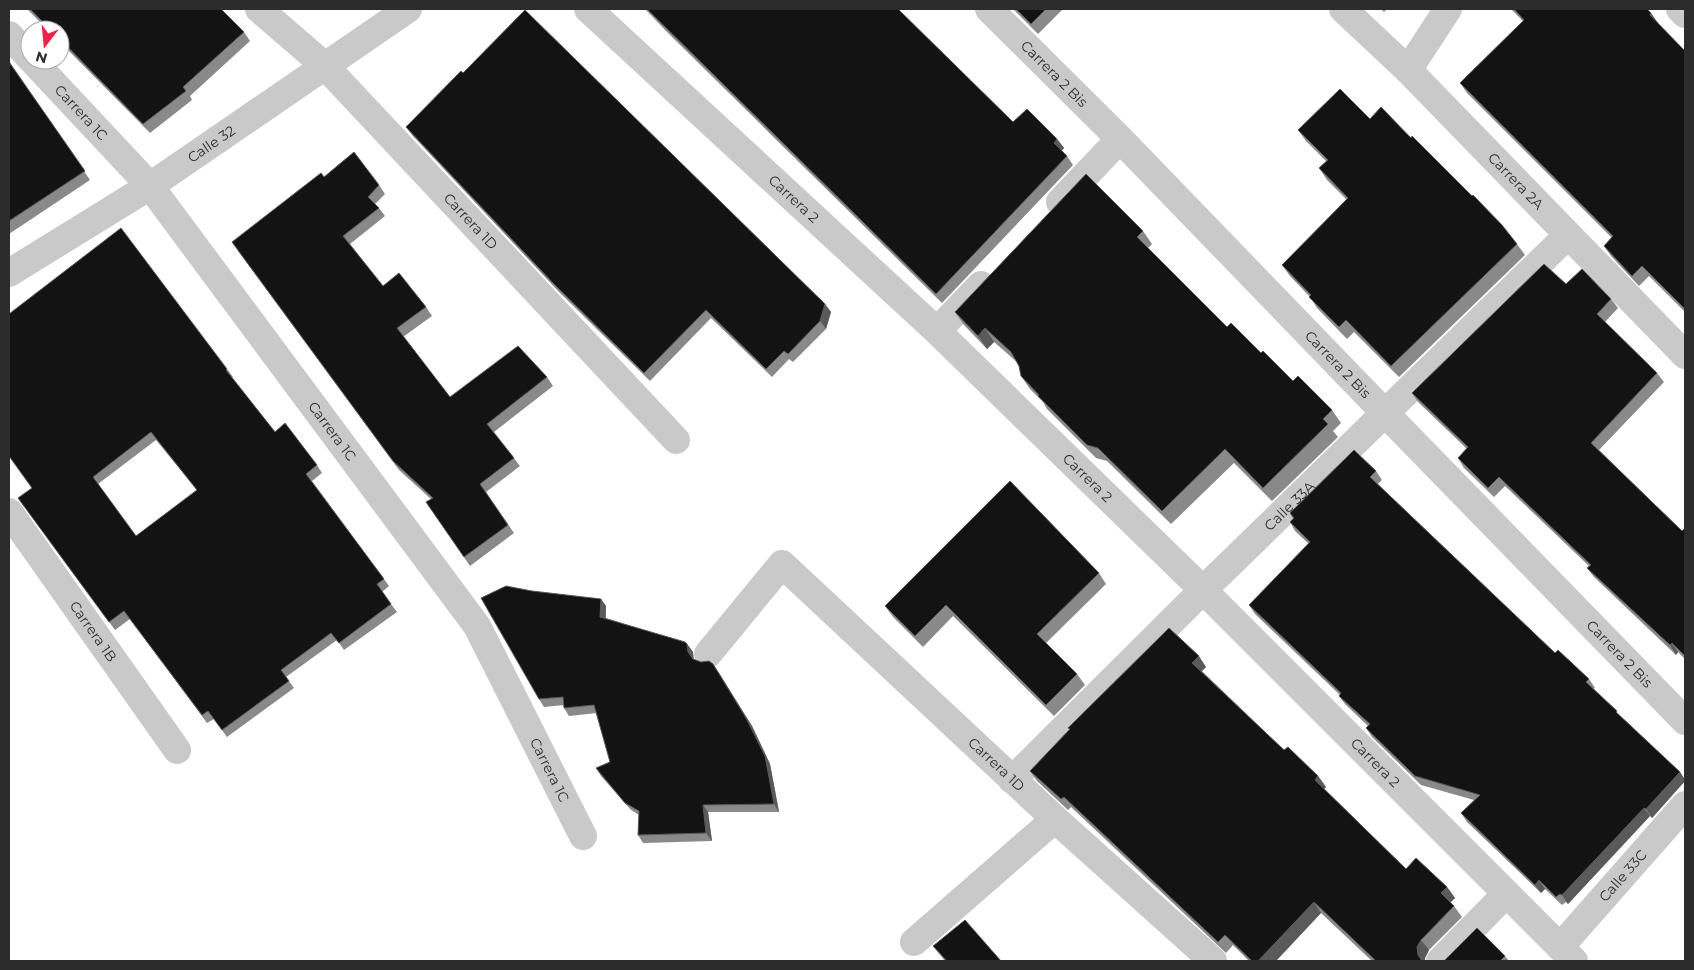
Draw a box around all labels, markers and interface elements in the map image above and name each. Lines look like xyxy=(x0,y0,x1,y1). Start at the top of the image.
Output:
north arrow xyxy=(20,20,70,70)
street label: Carrera 2 Bis xyxy=(1017,37,1092,111)
text: N xyxy=(33,47,49,68)
street label: Carrera 1C xyxy=(51,81,112,144)
street label: Calle 32 xyxy=(184,121,239,167)
street label: Carrera 2A xyxy=(1484,149,1548,214)
street label: Carrera 2 xyxy=(765,171,823,227)
street label: Carrera 1D xyxy=(440,189,502,253)
street label: Carrera 2 Bis xyxy=(1301,327,1375,402)
street label: Carrera 1C xyxy=(304,398,360,464)
street label: Carrera 2 xyxy=(1059,449,1116,506)
street label: Calle 33A xyxy=(1260,477,1319,535)
street label: Carrera 1B xyxy=(66,597,121,665)
street label: Carrera 2 Bis xyxy=(1583,616,1657,692)
street label: Carrera 1D xyxy=(964,733,1029,795)
street label: Carrera 2 xyxy=(1347,734,1404,791)
street label: Carrera 1C xyxy=(526,735,573,805)
street label: Calle 33C xyxy=(1595,846,1651,905)

